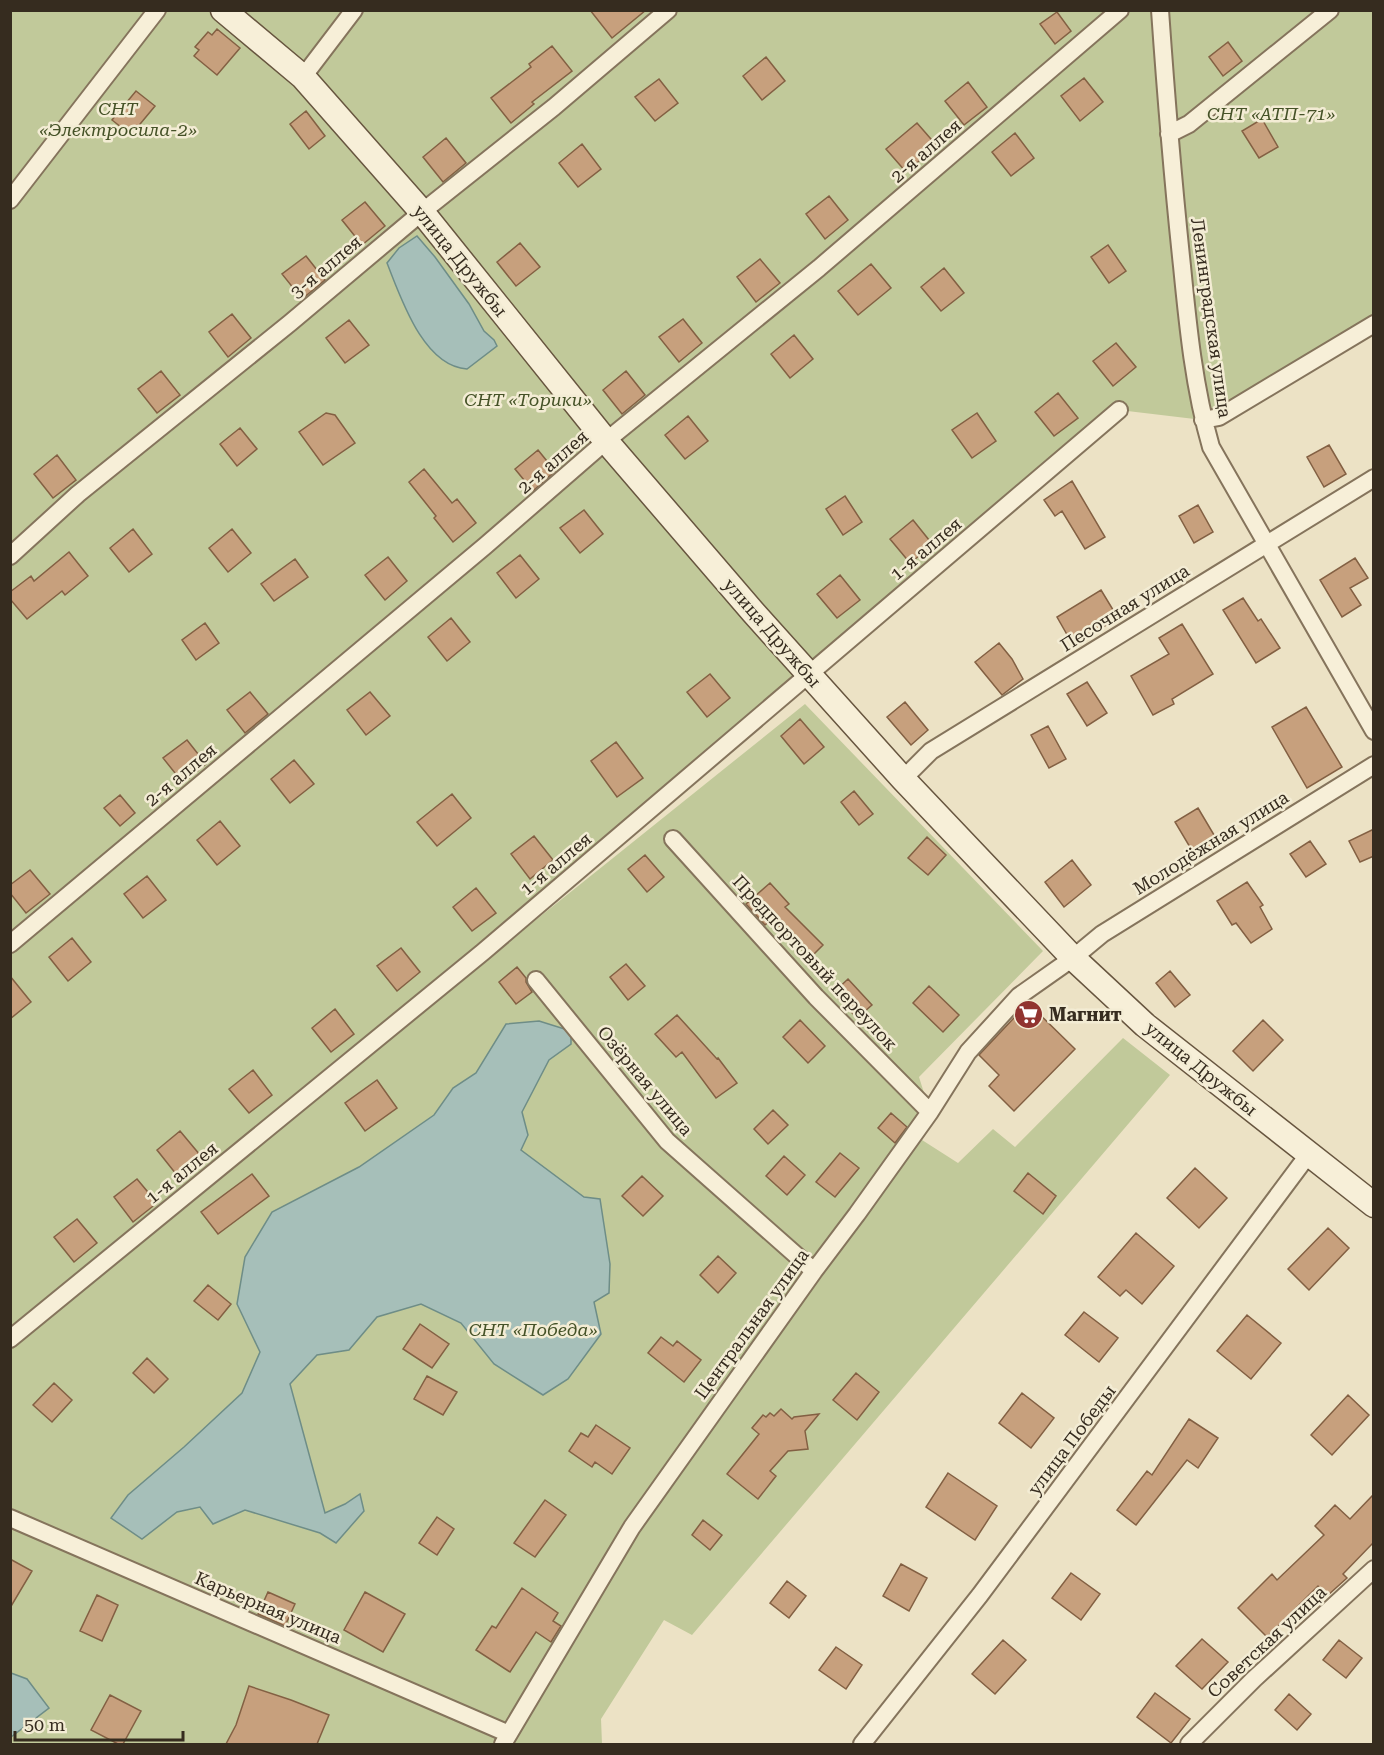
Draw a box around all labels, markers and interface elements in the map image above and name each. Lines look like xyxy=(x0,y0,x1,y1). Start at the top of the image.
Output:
park label: СНТ «Электросила-2» xyxy=(39,98,197,140)
park label: СНТ «АТП-71» xyxy=(1207,103,1335,124)
street label: 2-я аллея xyxy=(886,114,965,187)
street label: улица Дружбы xyxy=(409,201,512,321)
street label: Ленинградская улица xyxy=(1187,217,1236,420)
street label: 3-я аллея xyxy=(286,231,365,302)
park label: СНТ «Торики» xyxy=(464,389,592,410)
street label: 2-я аллея xyxy=(513,425,592,498)
street label: 1-я аллея xyxy=(886,513,965,584)
street label: Песочная улица xyxy=(1057,559,1193,656)
street label: улица Дружбы xyxy=(719,574,826,692)
street label: 2-я аллея xyxy=(141,739,220,810)
street label: Молодёжная улица xyxy=(1129,786,1292,899)
street label: 1-я аллея xyxy=(516,828,595,899)
street label: Предпортовый переулок xyxy=(729,871,902,1055)
supermarket icon: Магнит xyxy=(1012,999,1044,1031)
place label: Магнит xyxy=(1049,1004,1122,1025)
street label: улица Дружбы xyxy=(1141,1017,1262,1120)
street label: Озёрная улица xyxy=(593,1022,697,1140)
street label: 1-я аллея xyxy=(142,1137,222,1208)
street label: Центральная улица xyxy=(690,1244,813,1403)
park label: СНТ «Победа» xyxy=(469,1319,597,1340)
street label: улица Победы xyxy=(1023,1380,1120,1499)
street label: Карьерная улица xyxy=(192,1567,345,1648)
street label: Советская улица xyxy=(1203,1581,1331,1702)
scale bar xyxy=(15,1704,183,1742)
text: 50 m xyxy=(24,1714,65,1735)

